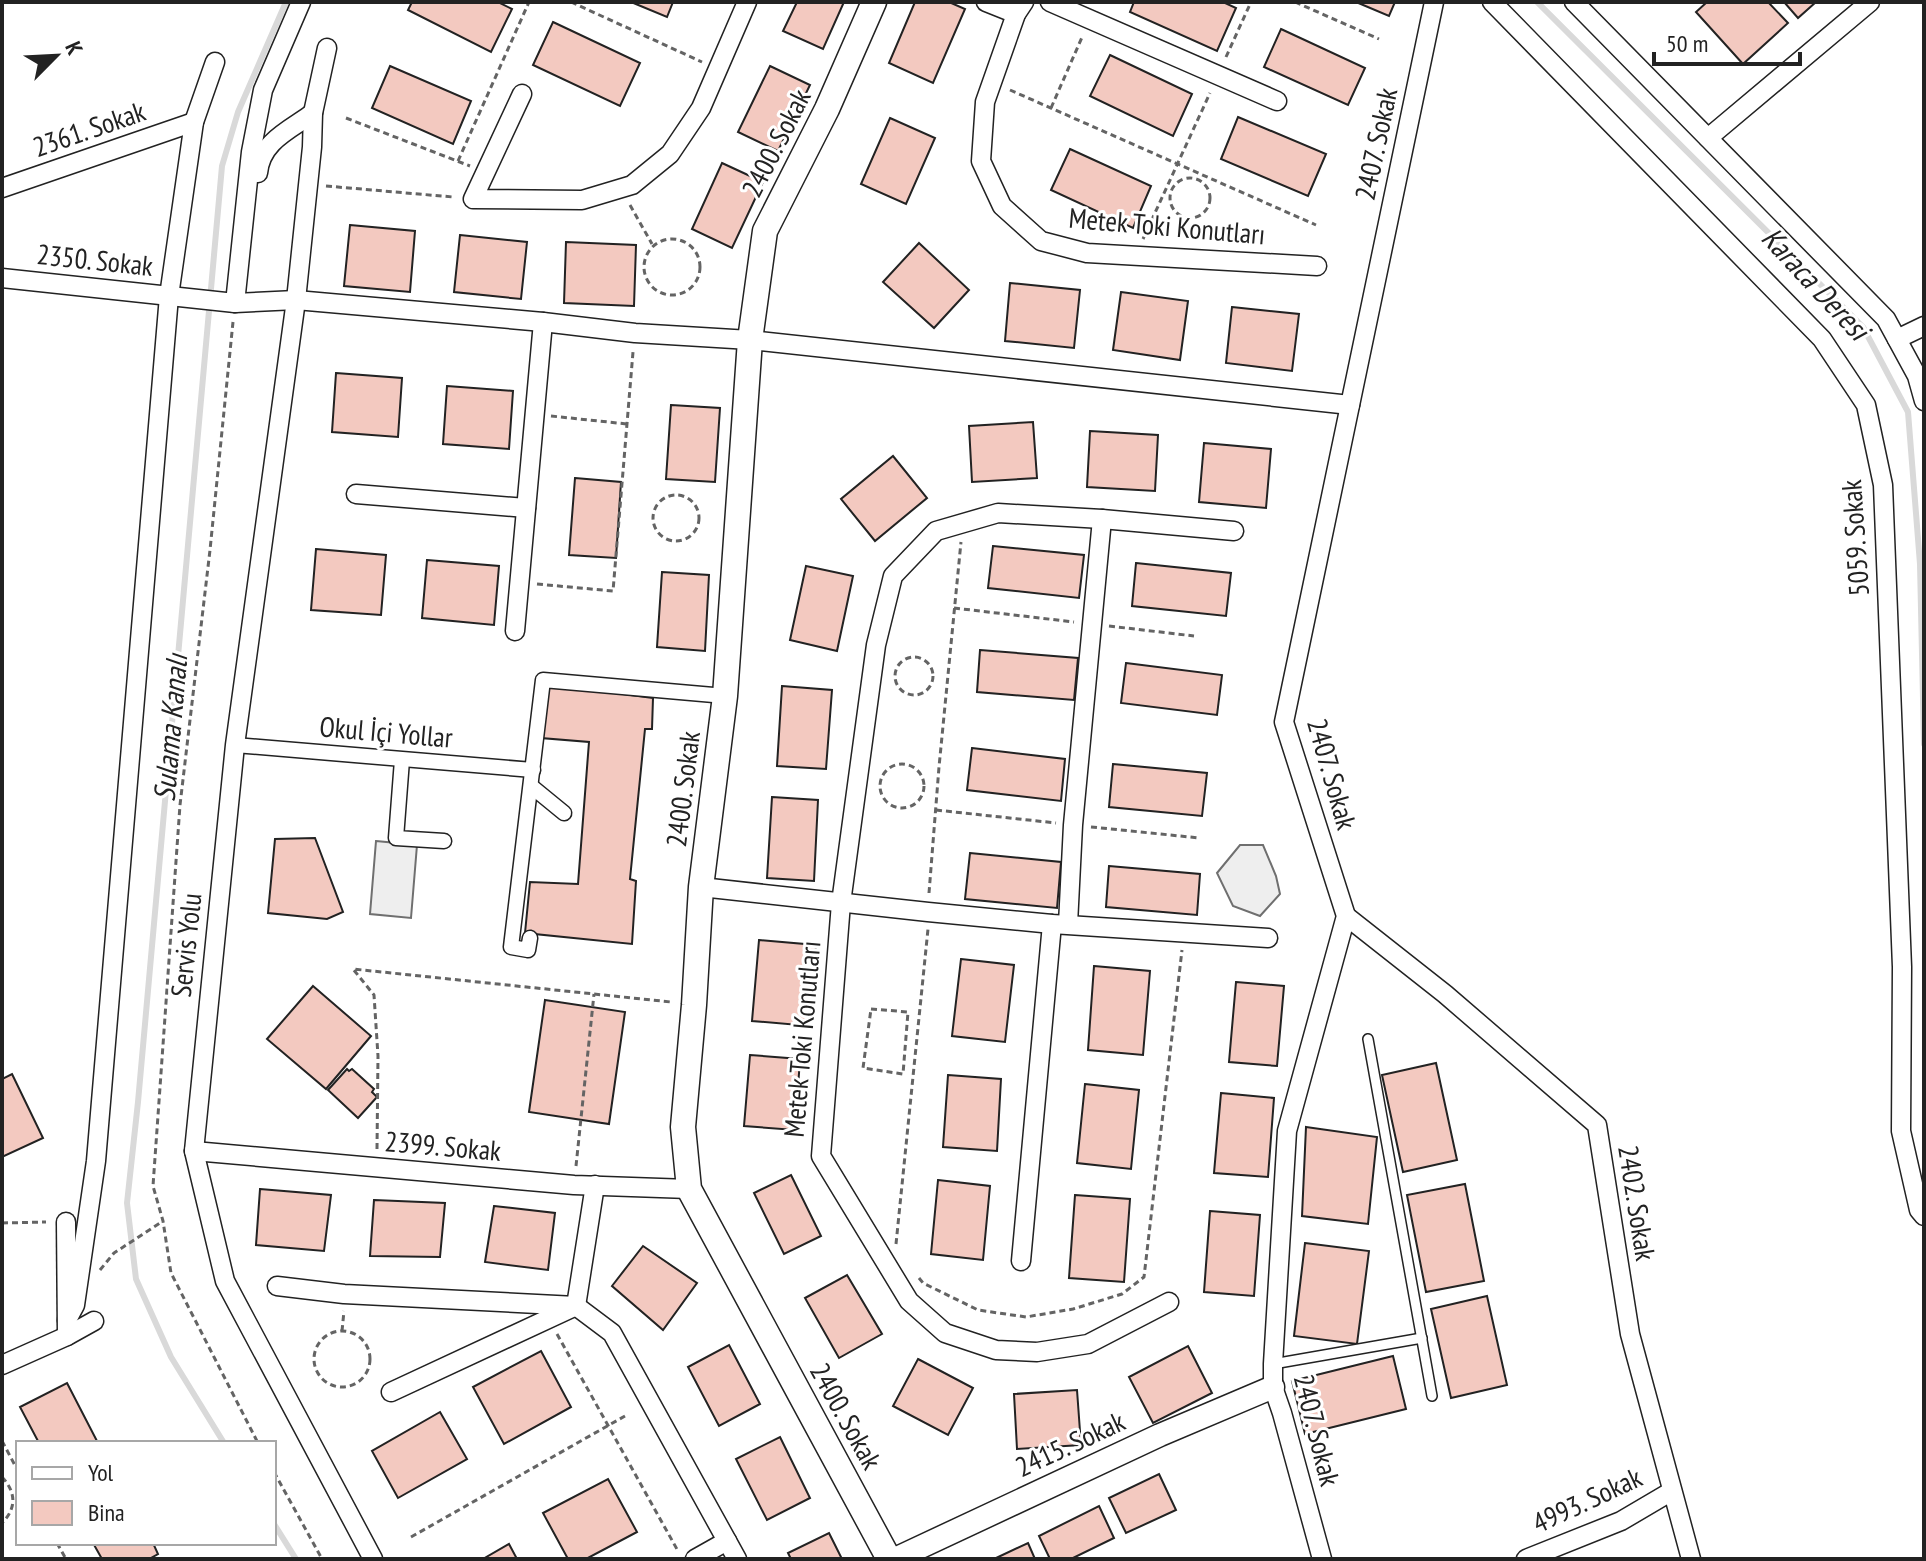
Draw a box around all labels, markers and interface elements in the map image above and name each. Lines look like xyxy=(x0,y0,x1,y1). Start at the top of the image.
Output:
north arrow xyxy=(16,16,96,96)
scale bar xyxy=(1654,16,1800,66)
text: 50 m xyxy=(1666,28,1708,59)
text: K xyxy=(59,37,90,59)
street label: 2400. Sokak xyxy=(733,82,819,203)
street label: 2407. Sokak xyxy=(1346,84,1405,203)
street label: 2361. Sokak xyxy=(28,92,150,165)
street label: Metek Toki Konutları xyxy=(1067,198,1267,253)
water label: Karaca Deresi xyxy=(1754,218,1881,350)
street label: 2350. Sokak xyxy=(35,235,155,284)
street label: 5059. Sokak xyxy=(1832,479,1877,597)
water label: Sulama Kanalı xyxy=(144,650,196,803)
street label: Okul İçi Yollar xyxy=(318,707,454,756)
street label: 2407. Sokak xyxy=(1299,714,1366,834)
street label: 2400. Sokak xyxy=(657,729,708,849)
street label: Servis Yolu xyxy=(162,891,209,999)
street label: Metek Toki Konutları xyxy=(774,939,829,1139)
street label: 2399. Sokak xyxy=(383,1122,503,1169)
street label: 2402. Sokak xyxy=(1610,1143,1665,1263)
street label: 2400. Sokak xyxy=(802,1356,891,1476)
street label: 2407. Sokak xyxy=(1286,1370,1349,1490)
street label: 2415. Sokak xyxy=(1009,1402,1131,1485)
legend xyxy=(16,1441,276,1545)
text: Yol xyxy=(88,1457,114,1488)
street label: 4993. Sokak xyxy=(1526,1458,1648,1541)
text: Bina xyxy=(88,1497,125,1528)

